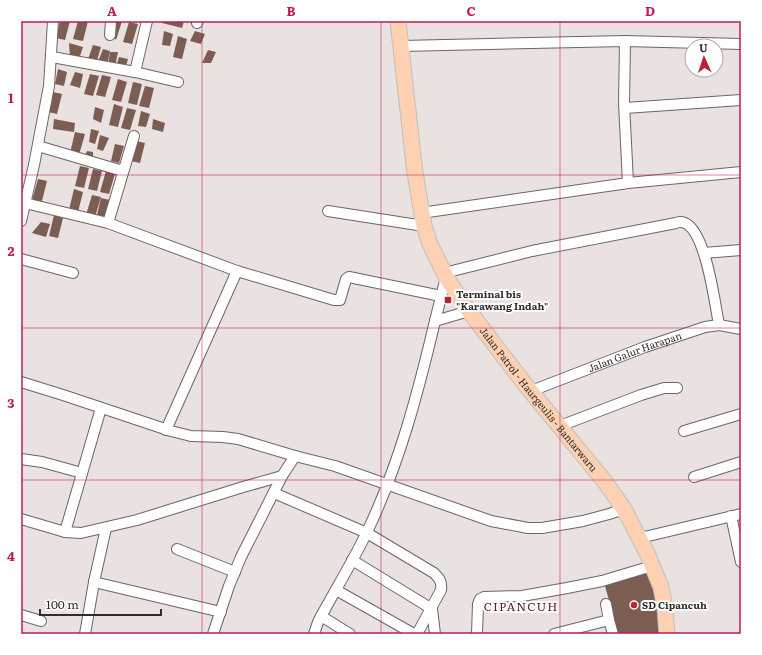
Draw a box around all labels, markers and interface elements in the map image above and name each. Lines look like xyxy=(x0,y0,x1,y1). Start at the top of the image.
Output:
text: A xyxy=(107,1,117,20)
text: B xyxy=(287,1,296,20)
text: C xyxy=(466,1,476,20)
text: D xyxy=(645,1,655,20)
north arrow xyxy=(684,38,724,78)
text: U xyxy=(699,39,709,55)
text: 1 xyxy=(8,88,14,107)
text: 2 xyxy=(8,241,15,260)
place label: Terminal bis "Karawang Indah" xyxy=(456,286,548,313)
marker: Terminal bis "Karawang Indah" xyxy=(443,295,453,305)
street label: Jalan Patrol - Haurgeulis - Bantarwaru xyxy=(477,324,602,475)
street label: Jalan Galur Harapan xyxy=(586,327,684,375)
text: 3 xyxy=(7,393,15,412)
text: 4 xyxy=(7,546,15,565)
scale bar xyxy=(40,591,161,617)
text: 100 m xyxy=(46,595,79,613)
district label: CIPANCUH xyxy=(484,597,558,615)
place label: SD Cipancuh xyxy=(642,597,707,612)
marker: SD Cipancuh xyxy=(629,600,639,610)

